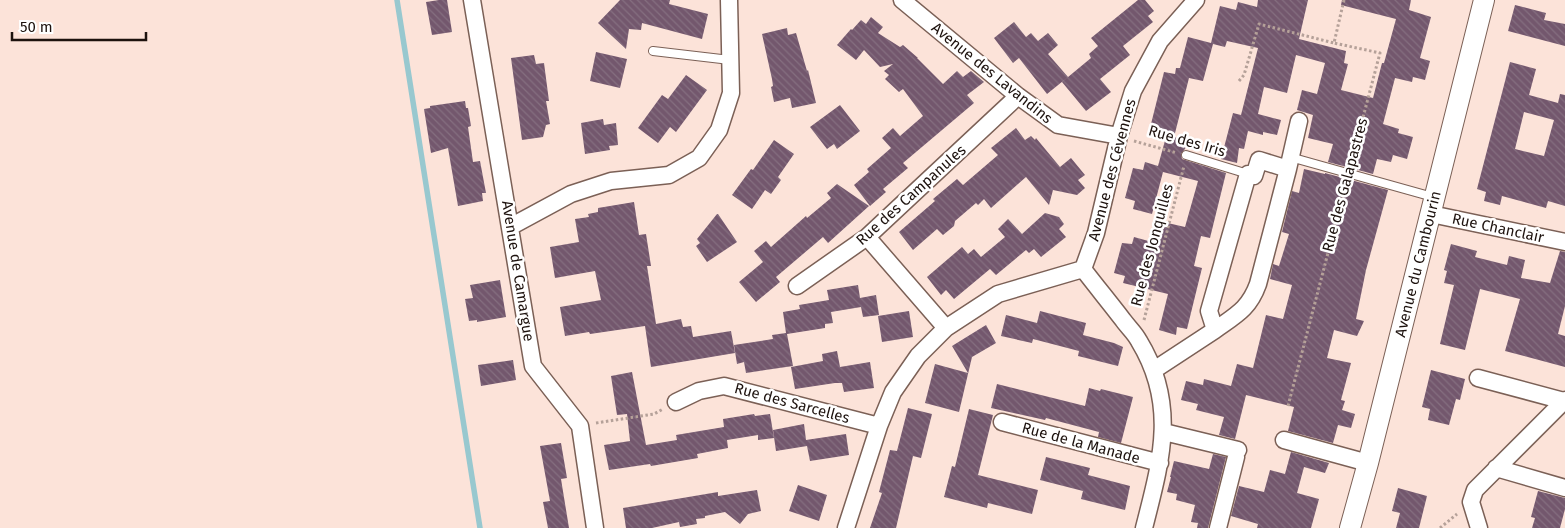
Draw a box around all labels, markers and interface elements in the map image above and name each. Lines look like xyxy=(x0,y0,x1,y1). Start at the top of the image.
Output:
scale bar xyxy=(12,10,146,42)
text: 50 m xyxy=(20,18,53,36)
street label: Avenue des Lavandins xyxy=(928,19,1056,127)
street label: Avenue des Cévennes xyxy=(1084,97,1140,243)
street label: Rue des Galapastres xyxy=(1318,116,1372,254)
street label: Rue des Iris xyxy=(1146,121,1228,161)
street label: Rue des Campanules xyxy=(852,141,970,249)
street label: Rue des Jonquilles xyxy=(1127,182,1177,308)
street label: Avenue du Cambourin xyxy=(1391,189,1445,339)
street label: Avenue de Camargue xyxy=(498,199,538,343)
street label: Rue Chanclair xyxy=(1450,209,1546,247)
street label: Rue des Sarcelles xyxy=(732,379,852,427)
street label: Rue de la Manade xyxy=(1020,419,1142,467)

